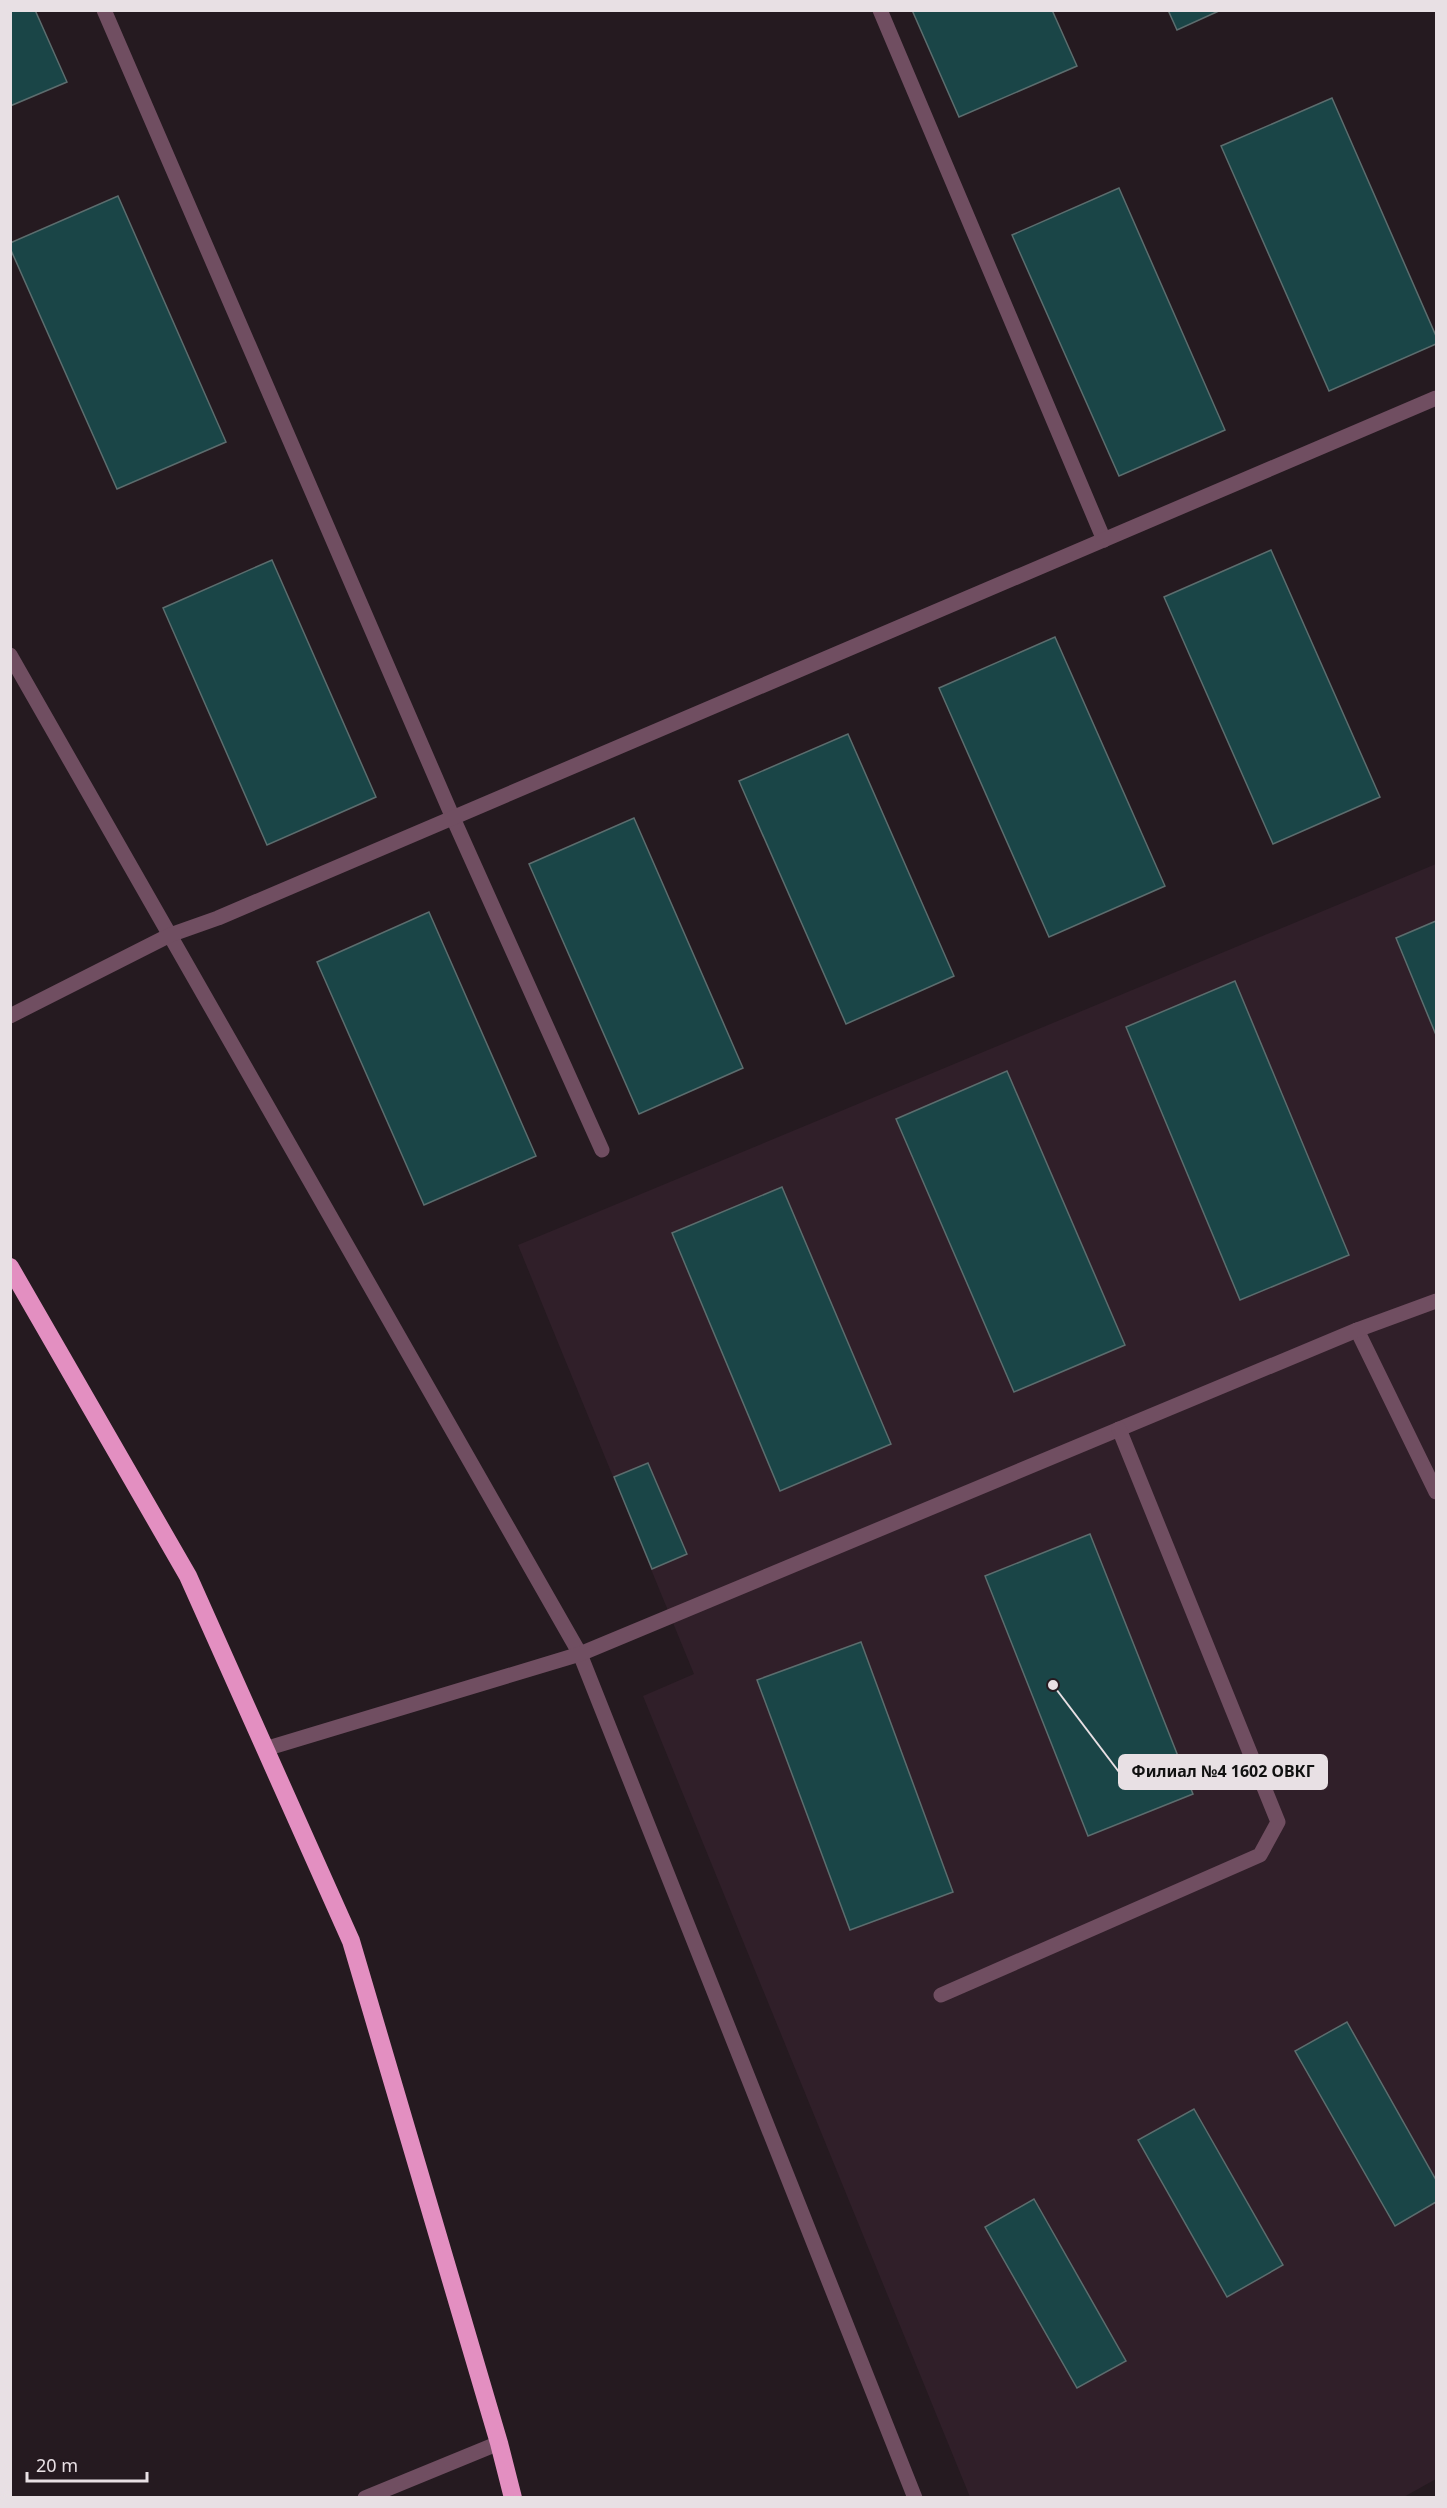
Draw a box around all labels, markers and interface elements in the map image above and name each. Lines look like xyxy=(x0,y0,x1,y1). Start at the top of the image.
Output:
callout: Филиал №4 1602 ОВКГ xyxy=(1119,1755,1327,1789)
text: Филиал №4 1602 ОВКГ xyxy=(1131,1760,1315,1782)
scale bar xyxy=(27,2445,147,2483)
text: 20 m xyxy=(36,2453,78,2477)

